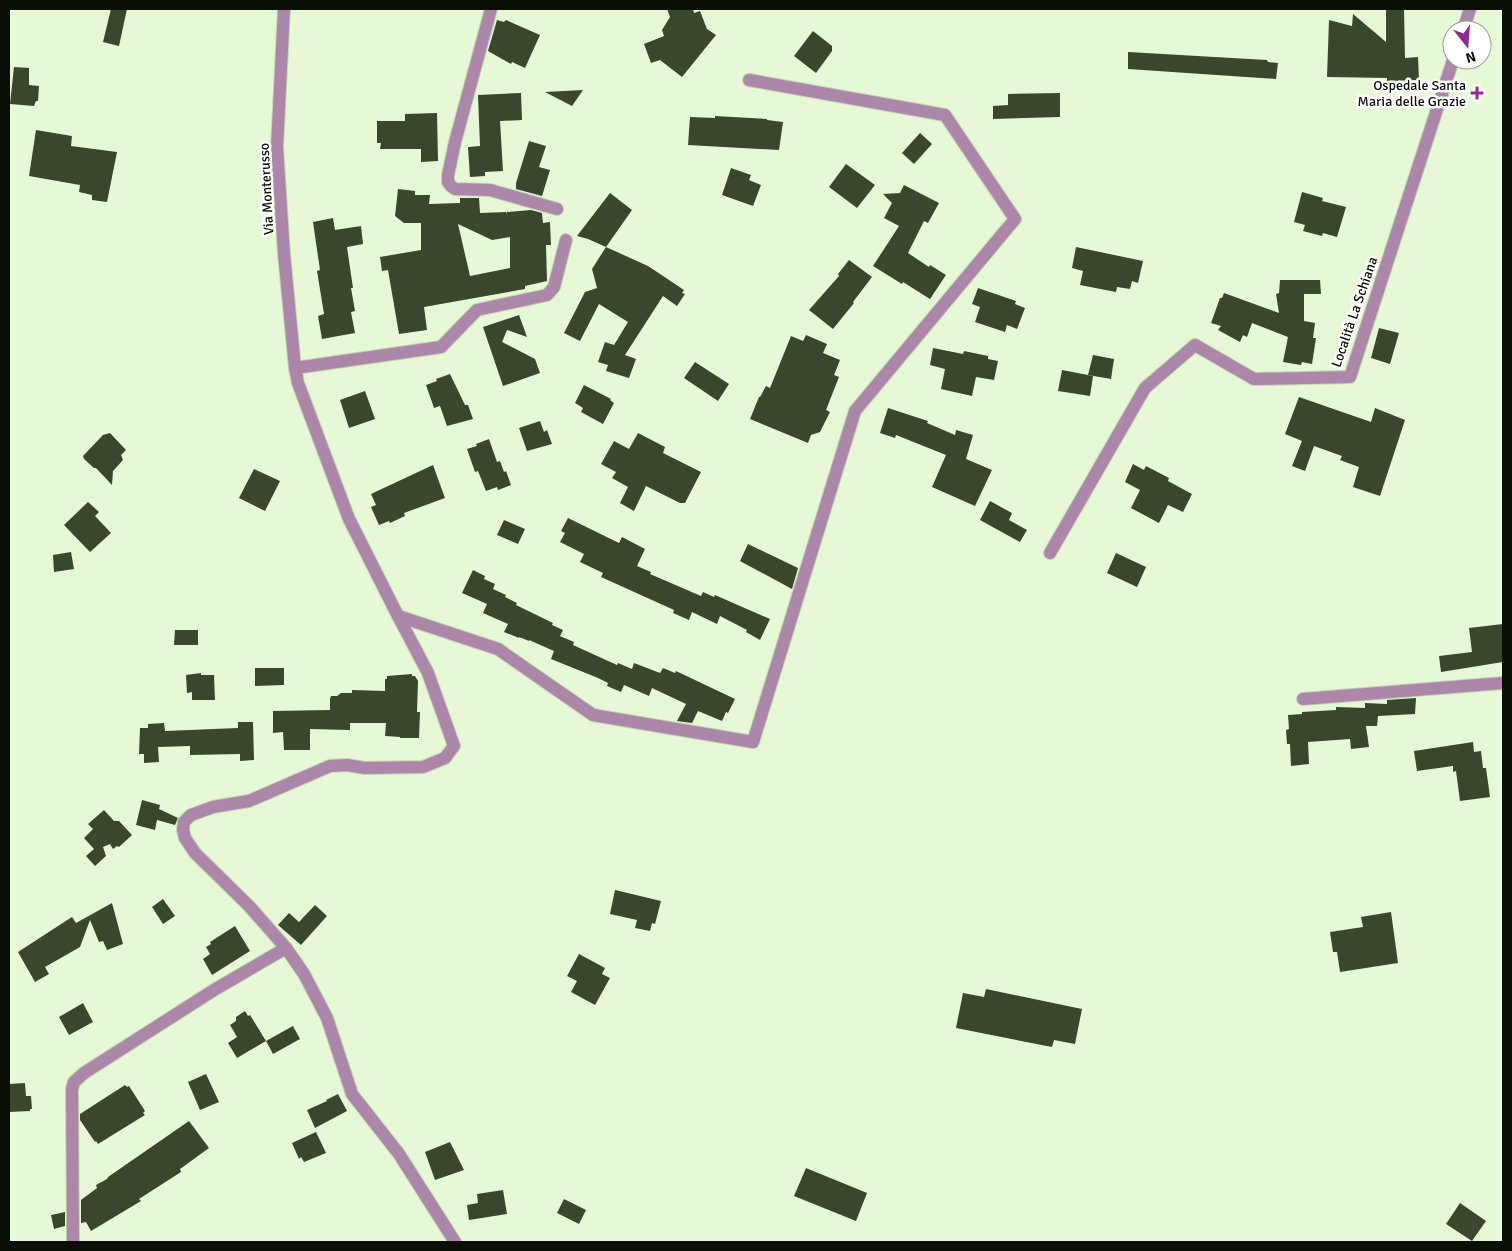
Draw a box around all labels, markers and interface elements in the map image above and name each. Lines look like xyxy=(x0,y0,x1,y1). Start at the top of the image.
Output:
north arrow xyxy=(1442,20,1492,70)
text: N xyxy=(1464,47,1478,67)
place label: Ospedale Santa Maria delle Grazie xyxy=(1358,77,1466,110)
marker: Ospedale Santa Maria delle Grazie xyxy=(1470,86,1484,100)
street label: Via Monterusso xyxy=(256,142,277,236)
street label: Località La Schiana xyxy=(1328,255,1381,370)

